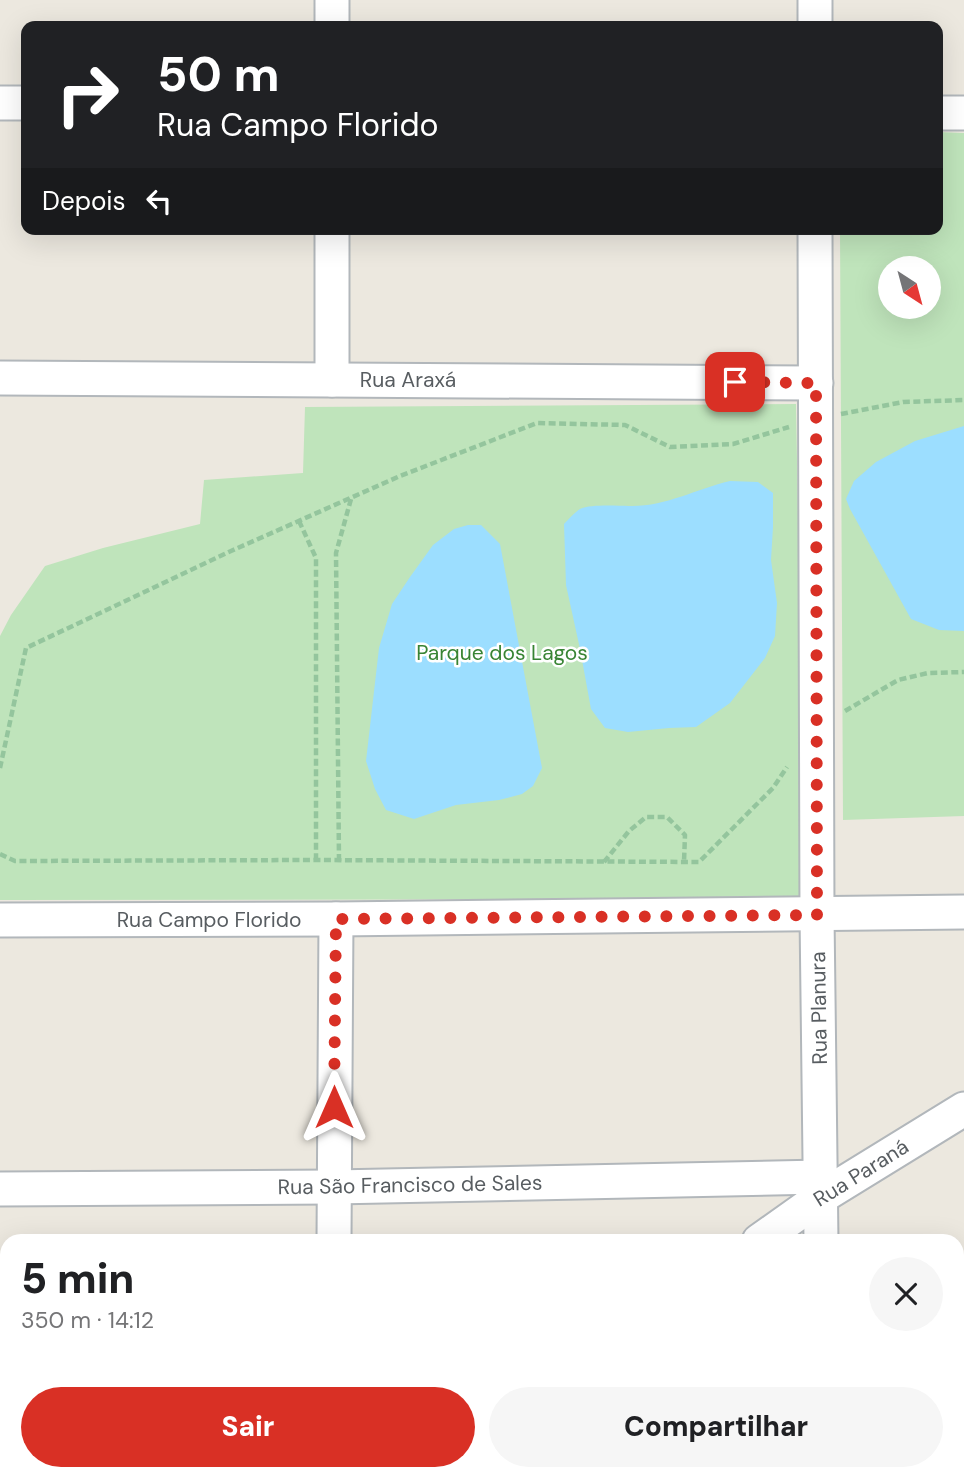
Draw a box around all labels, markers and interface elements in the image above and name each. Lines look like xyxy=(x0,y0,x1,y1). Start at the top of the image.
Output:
text: 50 m xyxy=(157,42,280,106)
icon: right xyxy=(42,49,133,140)
text: Rua Campo Florido xyxy=(157,104,438,146)
icon: left xyxy=(140,182,178,220)
text: Depois xyxy=(42,184,126,218)
north arrow xyxy=(878,256,942,318)
map controls xyxy=(878,256,941,319)
pin xyxy=(705,352,765,412)
icon: arrive xyxy=(716,363,754,401)
street label: Rua Araxá xyxy=(360,366,456,394)
park label: Parque dos Lagos xyxy=(416,639,588,667)
street label: Rua Campo Florido xyxy=(117,906,301,934)
street label: Rua Planura xyxy=(804,951,834,1065)
position arrow xyxy=(297,1070,371,1144)
street label: Rua Paraná xyxy=(808,1133,914,1213)
street label: Rua São Francisco de Sales xyxy=(277,1169,543,1201)
text: 5 min xyxy=(21,1251,134,1306)
button: close xyxy=(869,1257,943,1331)
text: 350 m · 14:12 xyxy=(21,1305,154,1335)
button: Sair xyxy=(21,1387,475,1467)
button: Compartilhar xyxy=(489,1387,943,1467)

